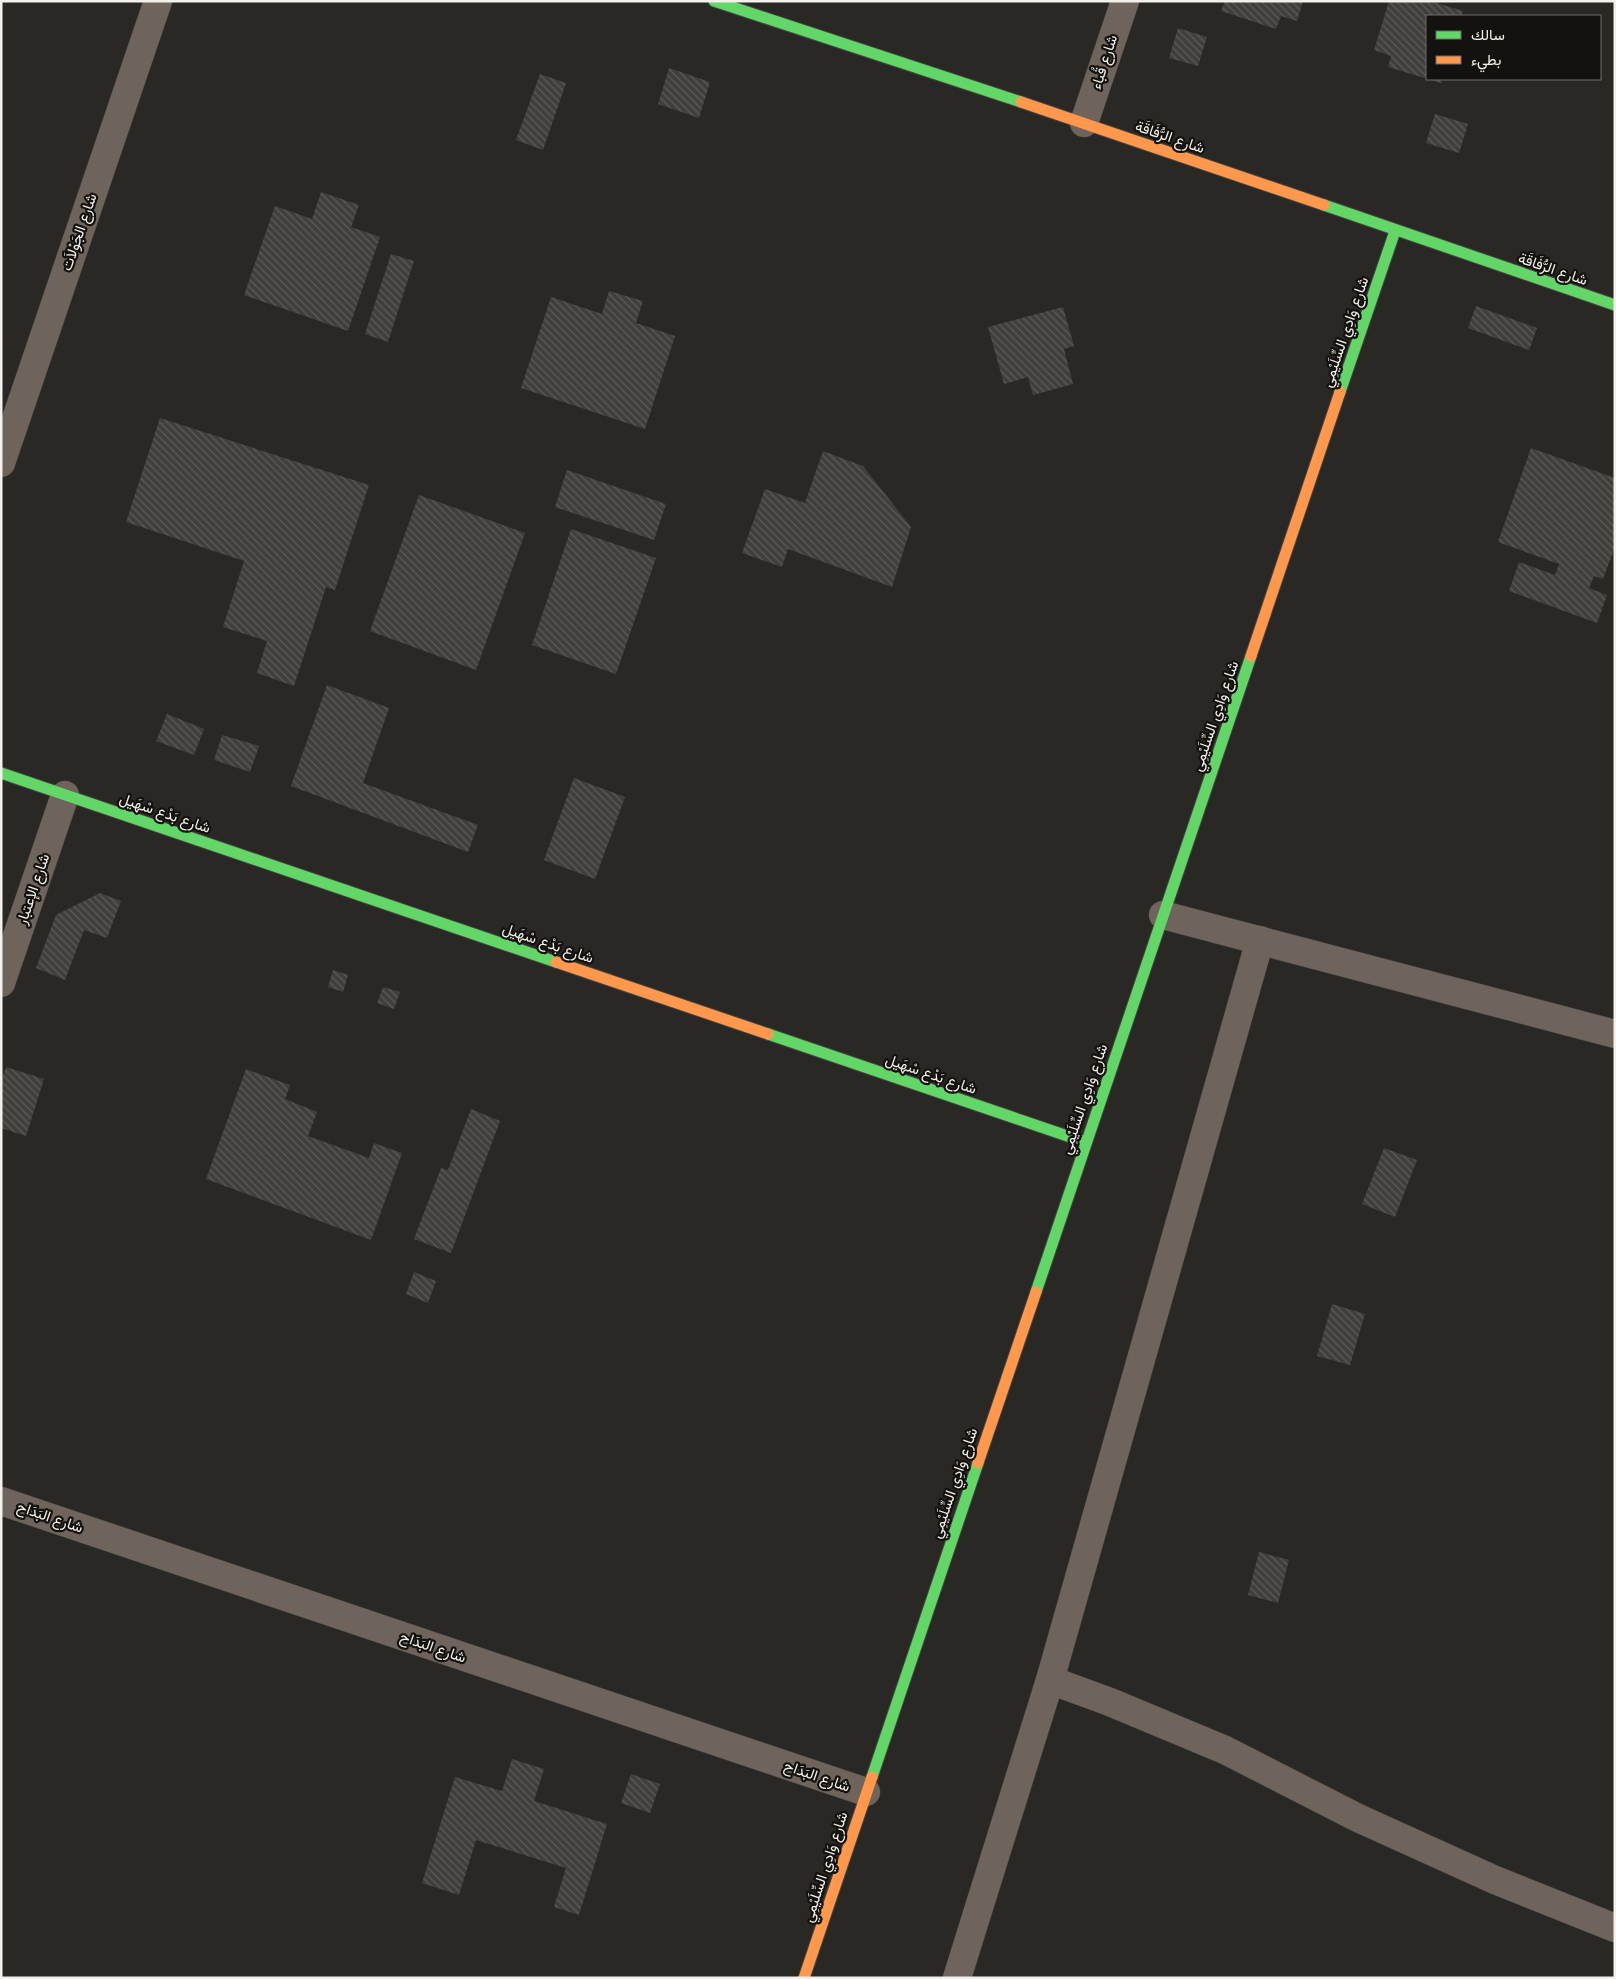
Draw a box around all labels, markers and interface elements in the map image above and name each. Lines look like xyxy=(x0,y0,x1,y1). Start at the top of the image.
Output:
legend xyxy=(1426,15,1601,80)
text: سالك xyxy=(1471,25,1505,45)
street label: شارع قُباء xyxy=(1085,32,1123,92)
text: بطيء xyxy=(1471,50,1501,73)
street label: شارع الرُّفَاقَة xyxy=(1132,116,1208,159)
street label: شارع الجَوْلاَت xyxy=(56,191,103,274)
street label: شارع الرُّفَاقَة xyxy=(1515,248,1591,291)
street label: شارع وَادِي السِّلَيْمِي xyxy=(1317,274,1376,391)
street label: شارع وَادِي السِّلَيْمِي xyxy=(1187,658,1246,775)
street label: شارع بَدْع سْهَيل xyxy=(116,788,213,839)
street label: شارع الإعتبار xyxy=(11,851,55,928)
street label: شارع بَدْع سْهَيل xyxy=(499,918,596,969)
street label: شارع وَادِي السِّلَيْمِي xyxy=(1056,1041,1115,1158)
street label: شارع بَدْع سْهَيل xyxy=(882,1049,979,1100)
street label: شارع وَادِي السِّلَيْمِي xyxy=(926,1425,985,1542)
street label: شارع البَدَاح xyxy=(14,1496,86,1539)
street label: شارع البَدَاح xyxy=(397,1626,469,1669)
street label: شارع البَدَاح xyxy=(781,1755,853,1798)
street label: شارع وَادِي السِّلَيْمِي xyxy=(798,1809,855,1926)

